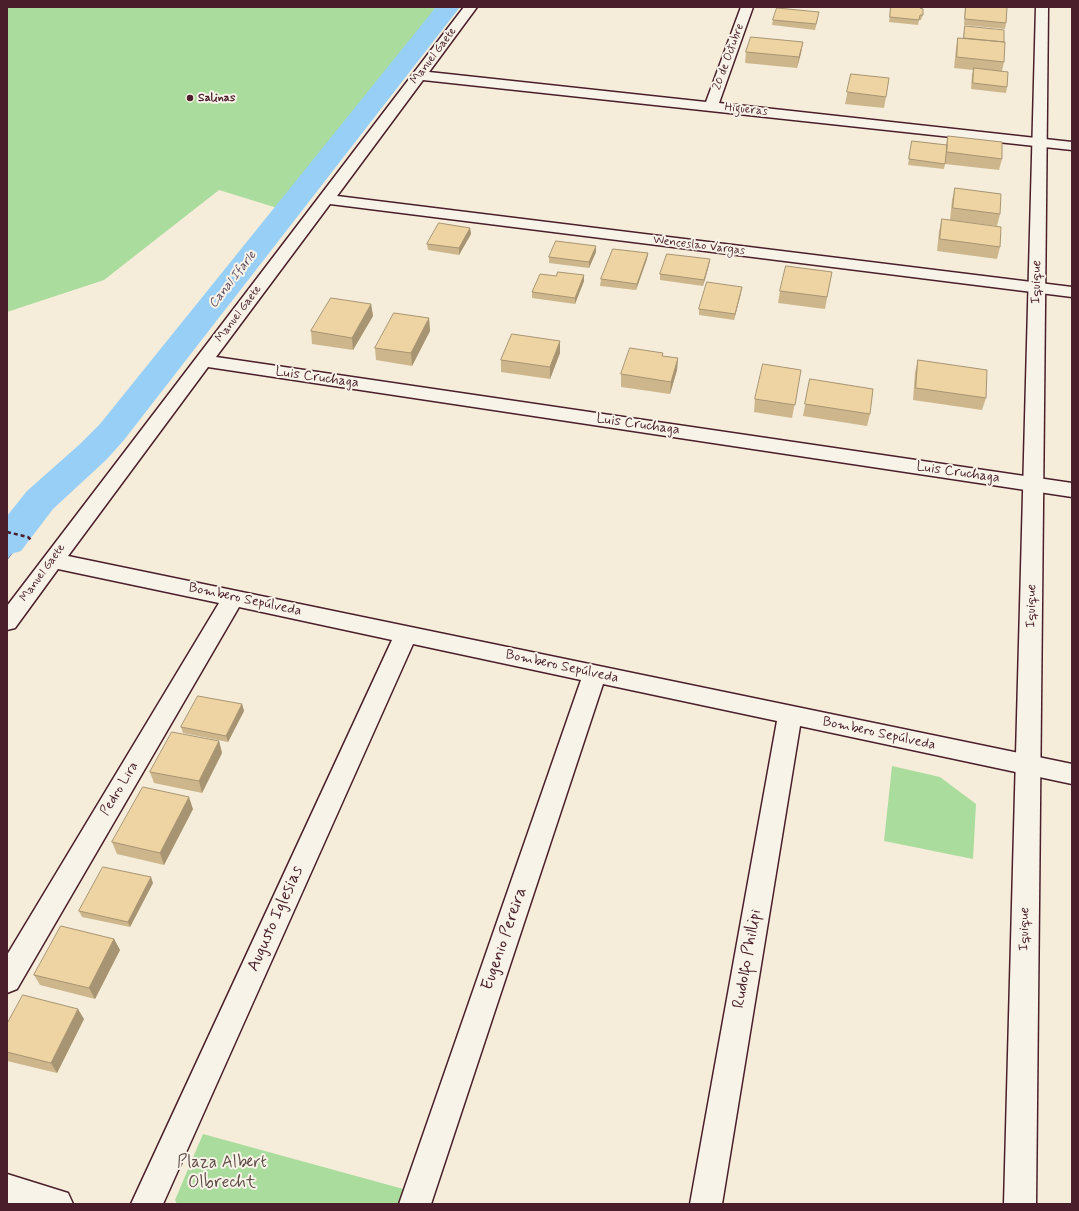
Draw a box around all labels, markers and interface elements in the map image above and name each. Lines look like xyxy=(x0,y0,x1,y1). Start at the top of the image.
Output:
street label: 20 de Octubre xyxy=(710,22,748,92)
street label: Manuel Gaete xyxy=(408,25,460,87)
place label: Salinas xyxy=(198,91,235,105)
marker: Salinas xyxy=(185,93,195,103)
street label: Higueras xyxy=(724,101,768,119)
street label: Wenceslao Vargas xyxy=(652,233,746,259)
water label: Canal Ifarle xyxy=(206,248,260,312)
street label: Iquique xyxy=(1028,260,1046,304)
street label: Manuel Gaete xyxy=(213,283,265,345)
street label: Luis Cruchaga xyxy=(274,364,360,392)
street label: Luis Cruchaga xyxy=(595,411,681,439)
street label: Luis Cruchaga xyxy=(915,459,1001,487)
street label: Manuel Gaete xyxy=(17,541,69,605)
street label: Bombero Sepúlveda xyxy=(187,580,303,620)
street label: Iquique xyxy=(1023,584,1041,628)
street label: Bombero Sepúlveda xyxy=(504,647,620,687)
street label: Bombero Sepúlveda xyxy=(821,714,937,754)
street label: Pedro Lira xyxy=(97,759,143,819)
street label: Augusto Iglesias xyxy=(244,863,308,975)
street label: Eugenio Pereira xyxy=(478,885,532,993)
street label: Iquique xyxy=(1016,907,1034,951)
street label: Rudolfo Phillipi xyxy=(729,908,767,1010)
park label: Plaza Albert Olbrecht xyxy=(177,1153,267,1193)

